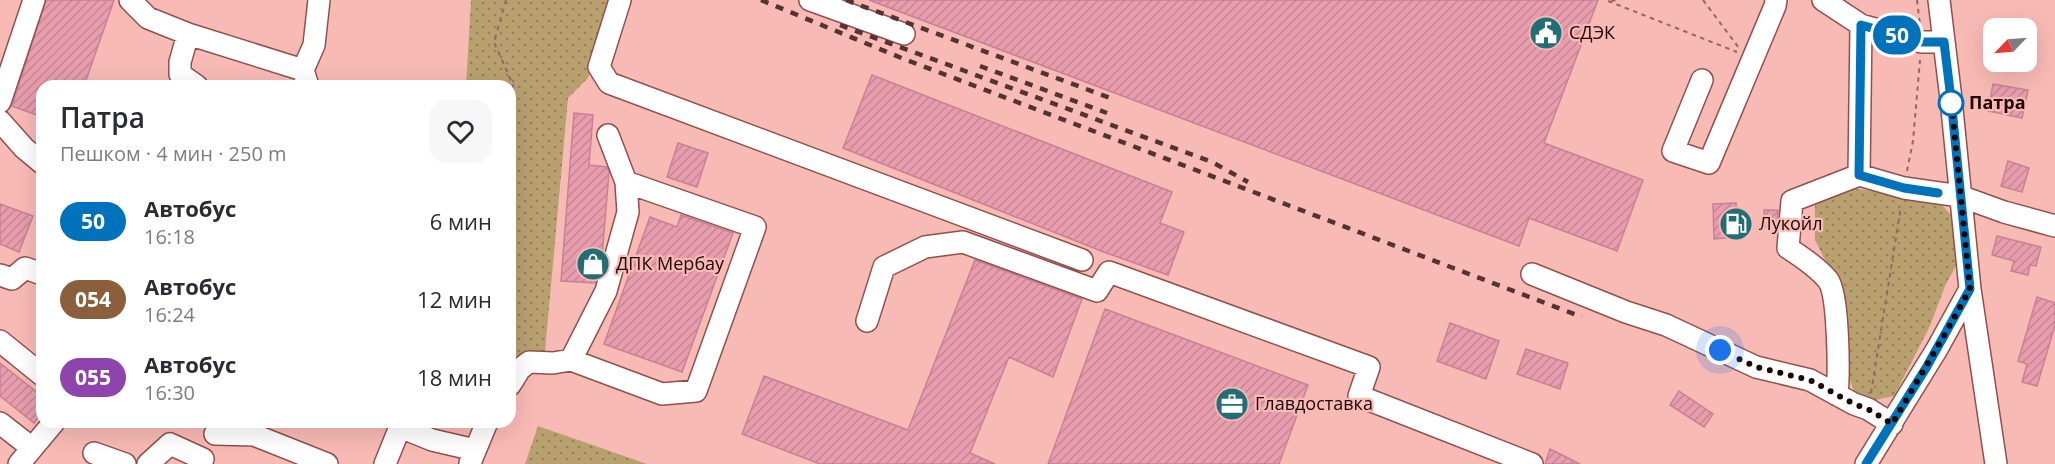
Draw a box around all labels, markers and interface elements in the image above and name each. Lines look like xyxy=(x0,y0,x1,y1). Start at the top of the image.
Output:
public building icon: СДЭК xyxy=(1528,15,1564,51)
line badge: 50 xyxy=(1870,15,1924,54)
north arrow xyxy=(1983,18,2037,72)
map controls xyxy=(1983,18,2037,72)
place label: СДЭК xyxy=(1569,20,1615,44)
text: 50 xyxy=(1885,21,1909,49)
marker: Патра xyxy=(1938,90,1964,116)
place label: Патра xyxy=(1969,90,2026,114)
text: Патра xyxy=(60,98,145,136)
button: heart xyxy=(429,100,492,163)
text: Пешком · 4 мин · 250 m xyxy=(60,140,287,167)
text: Автобус xyxy=(144,193,236,223)
text: 6 мин xyxy=(430,206,492,236)
fuel station icon: Лукойл xyxy=(1718,206,1754,242)
text: 50 xyxy=(81,207,105,235)
place label: Лукойл xyxy=(1759,211,1823,235)
text: 16:18 xyxy=(144,223,195,250)
shop icon: ДПК Мербау xyxy=(575,246,611,282)
place label: ДПК Мербау xyxy=(616,251,725,275)
text: Автобус xyxy=(144,271,236,301)
text: 12 мин xyxy=(417,284,492,314)
text: 054 xyxy=(75,285,111,313)
text: 16:24 xyxy=(144,301,195,328)
your location xyxy=(1705,335,1735,365)
text: Автобус xyxy=(144,349,236,379)
text: 18 мин xyxy=(417,362,492,392)
text: 055 xyxy=(75,363,111,391)
text: 16:30 xyxy=(144,379,195,406)
office icon: Главдоставка xyxy=(1214,386,1250,422)
place label: Главдоставка xyxy=(1255,391,1373,415)

